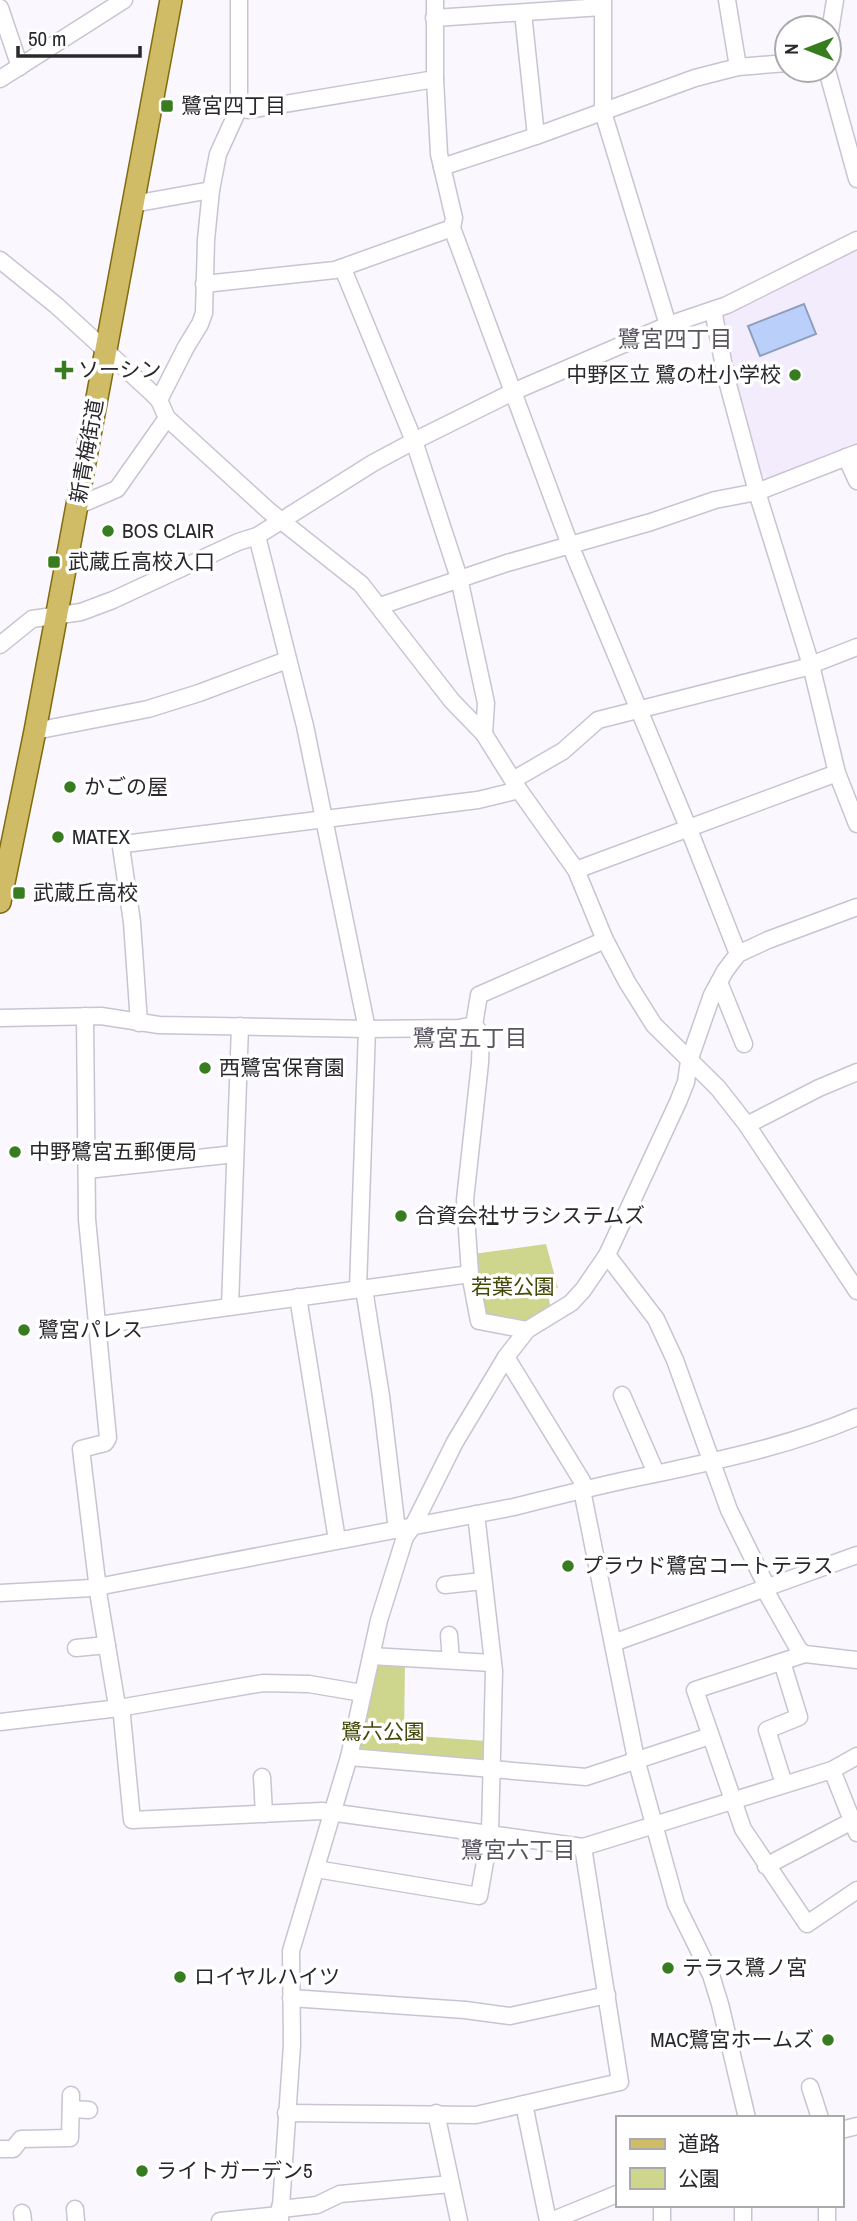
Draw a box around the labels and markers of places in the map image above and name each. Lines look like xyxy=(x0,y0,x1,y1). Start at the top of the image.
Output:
place label: 鷺宮四丁目 xyxy=(181,91,286,120)
marker: 鷺宮四丁目 xyxy=(159,98,175,114)
place label: ソーシン xyxy=(78,355,162,384)
place label: 中野区立 鷺の杜小学校 xyxy=(566,360,781,389)
marker: ソーシン xyxy=(56,362,72,378)
marker: 中野区立 鷺の杜小学校 xyxy=(787,367,803,383)
place label: BOS CLAIR xyxy=(122,516,214,545)
marker: BOS CLAIR xyxy=(100,523,116,539)
place label: 武蔵丘高校入口 xyxy=(68,547,215,576)
marker: 武蔵丘高校入口 xyxy=(46,554,62,570)
place label: かごの屋 xyxy=(84,772,168,801)
marker: かごの屋 xyxy=(62,779,78,795)
place label: MATEX xyxy=(72,822,131,851)
marker: MATEX xyxy=(50,829,66,845)
place label: 武蔵丘高校 xyxy=(33,878,138,907)
marker: 武蔵丘高校 xyxy=(11,885,27,901)
place label: 西鷺宮保育園 xyxy=(219,1053,345,1082)
marker: 西鷺宮保育園 xyxy=(197,1060,213,1076)
place label: 中野鷺宮五郵便局 xyxy=(29,1137,197,1166)
marker: 中野鷺宮五郵便局 xyxy=(7,1144,23,1160)
place label: 合資会社サラシステムズ xyxy=(415,1201,645,1230)
marker: 合資会社サラシステムズ xyxy=(393,1208,409,1224)
place label: 鷺宮パレス xyxy=(38,1315,143,1344)
marker: 鷺宮パレス xyxy=(16,1322,32,1338)
place label: プラウド鷺宮コートテラス xyxy=(582,1551,834,1580)
marker: プラウド鷺宮コートテラス xyxy=(560,1558,576,1574)
place label: テラス鷺ノ宮 xyxy=(682,1953,808,1982)
marker: テラス鷺ノ宮 xyxy=(660,1960,676,1976)
place label: ロイヤルハイツ xyxy=(194,1962,340,1991)
marker: ロイヤルハイツ xyxy=(172,1969,188,1985)
place label: MAC鷺宮ホームズ xyxy=(650,2025,814,2054)
marker: MAC鷺宮ホームズ xyxy=(820,2032,836,2048)
place label: ライトガーデン5 xyxy=(156,2156,313,2185)
marker: ライトガーデン5 xyxy=(134,2163,150,2179)

